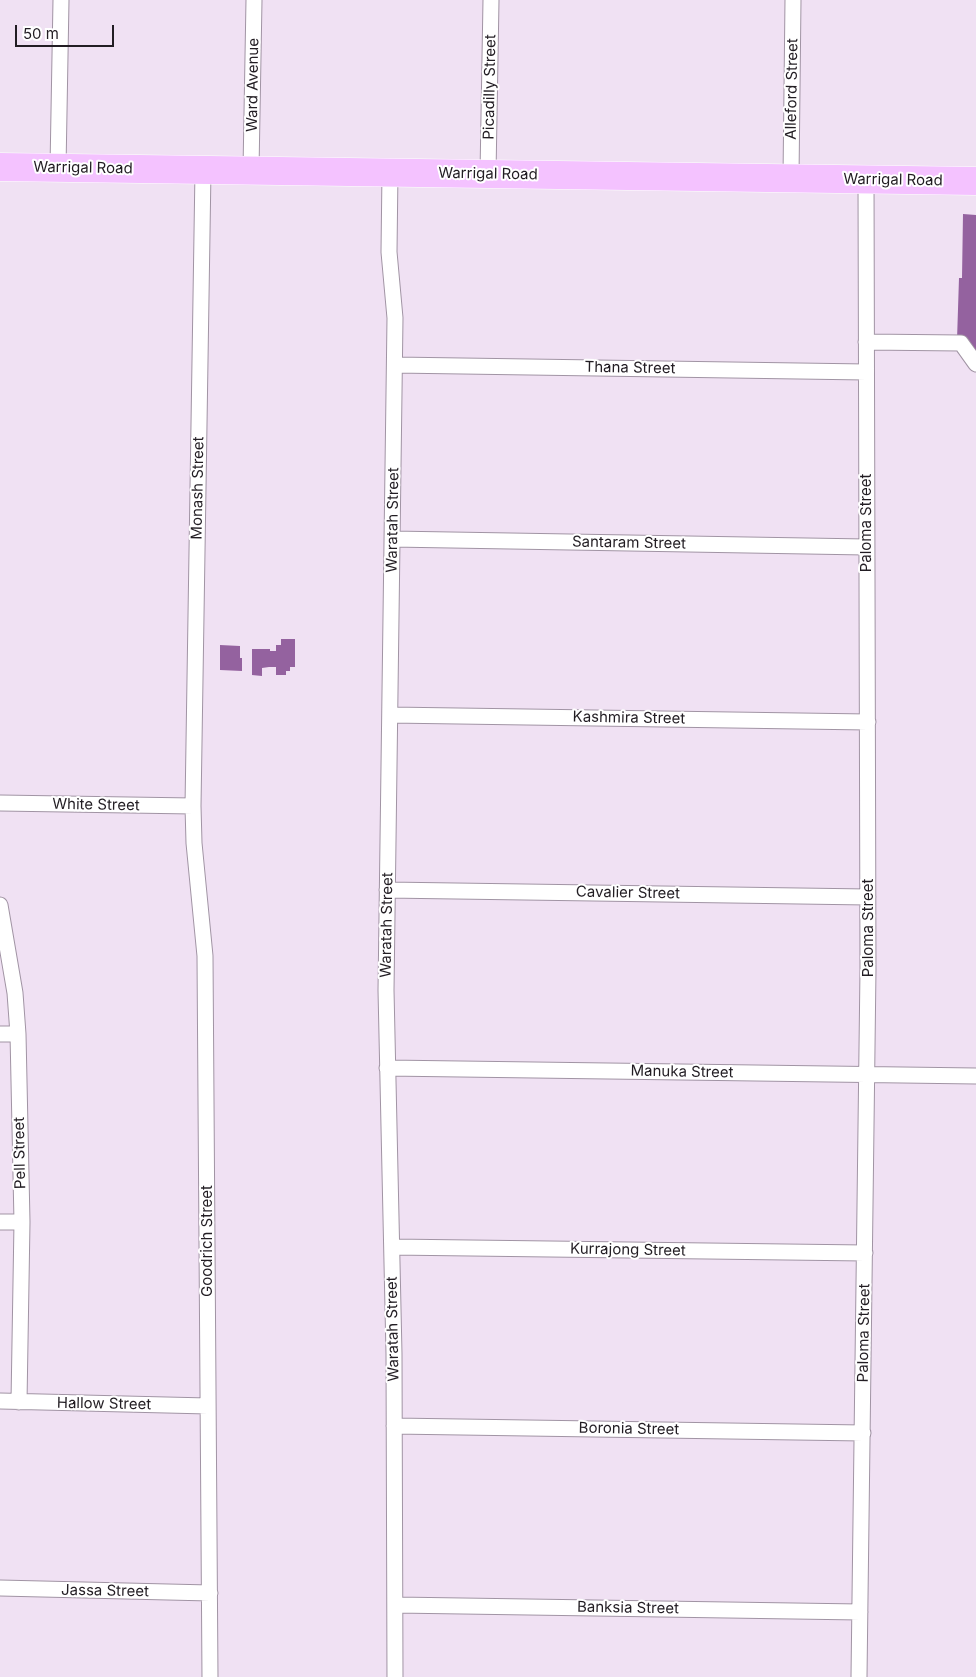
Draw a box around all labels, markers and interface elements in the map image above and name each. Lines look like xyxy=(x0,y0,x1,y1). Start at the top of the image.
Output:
scale bar xyxy=(18,15,116,47)
text: 50 m xyxy=(23,24,59,43)
street label: Picadilly Street xyxy=(480,34,500,140)
street label: Ward Avenue xyxy=(243,38,263,132)
street label: Alleford Street xyxy=(782,38,802,140)
street label: Warrigal Road xyxy=(33,158,133,178)
street label: Warrigal Road xyxy=(438,164,538,184)
street label: Warrigal Road xyxy=(843,170,943,190)
street label: Thana Street xyxy=(584,358,676,378)
street label: Monash Street xyxy=(188,436,208,540)
street label: Waratah Street xyxy=(383,467,403,573)
street label: Paloma Street xyxy=(857,474,875,572)
street label: Santaram Street xyxy=(572,533,686,553)
street label: Kashmira Street xyxy=(573,708,685,728)
street label: White Street xyxy=(52,795,140,815)
street label: Waratah Street xyxy=(377,872,397,978)
street label: Paloma Street xyxy=(859,879,877,977)
street label: Cavalier Street xyxy=(576,883,680,903)
street label: Manuka Street xyxy=(630,1062,734,1082)
street label: Pell Street xyxy=(10,1117,30,1189)
street label: Goodrich Street xyxy=(198,1185,216,1297)
street label: Kurrajong Street xyxy=(570,1240,686,1260)
street label: Waratah Street xyxy=(383,1276,403,1382)
street label: Paloma Street xyxy=(854,1283,874,1383)
street label: Hallow Street xyxy=(57,1394,151,1414)
street label: Boronia Street xyxy=(579,1419,679,1439)
street label: Jassa Street xyxy=(61,1581,149,1601)
street label: Banksia Street xyxy=(577,1598,679,1618)

